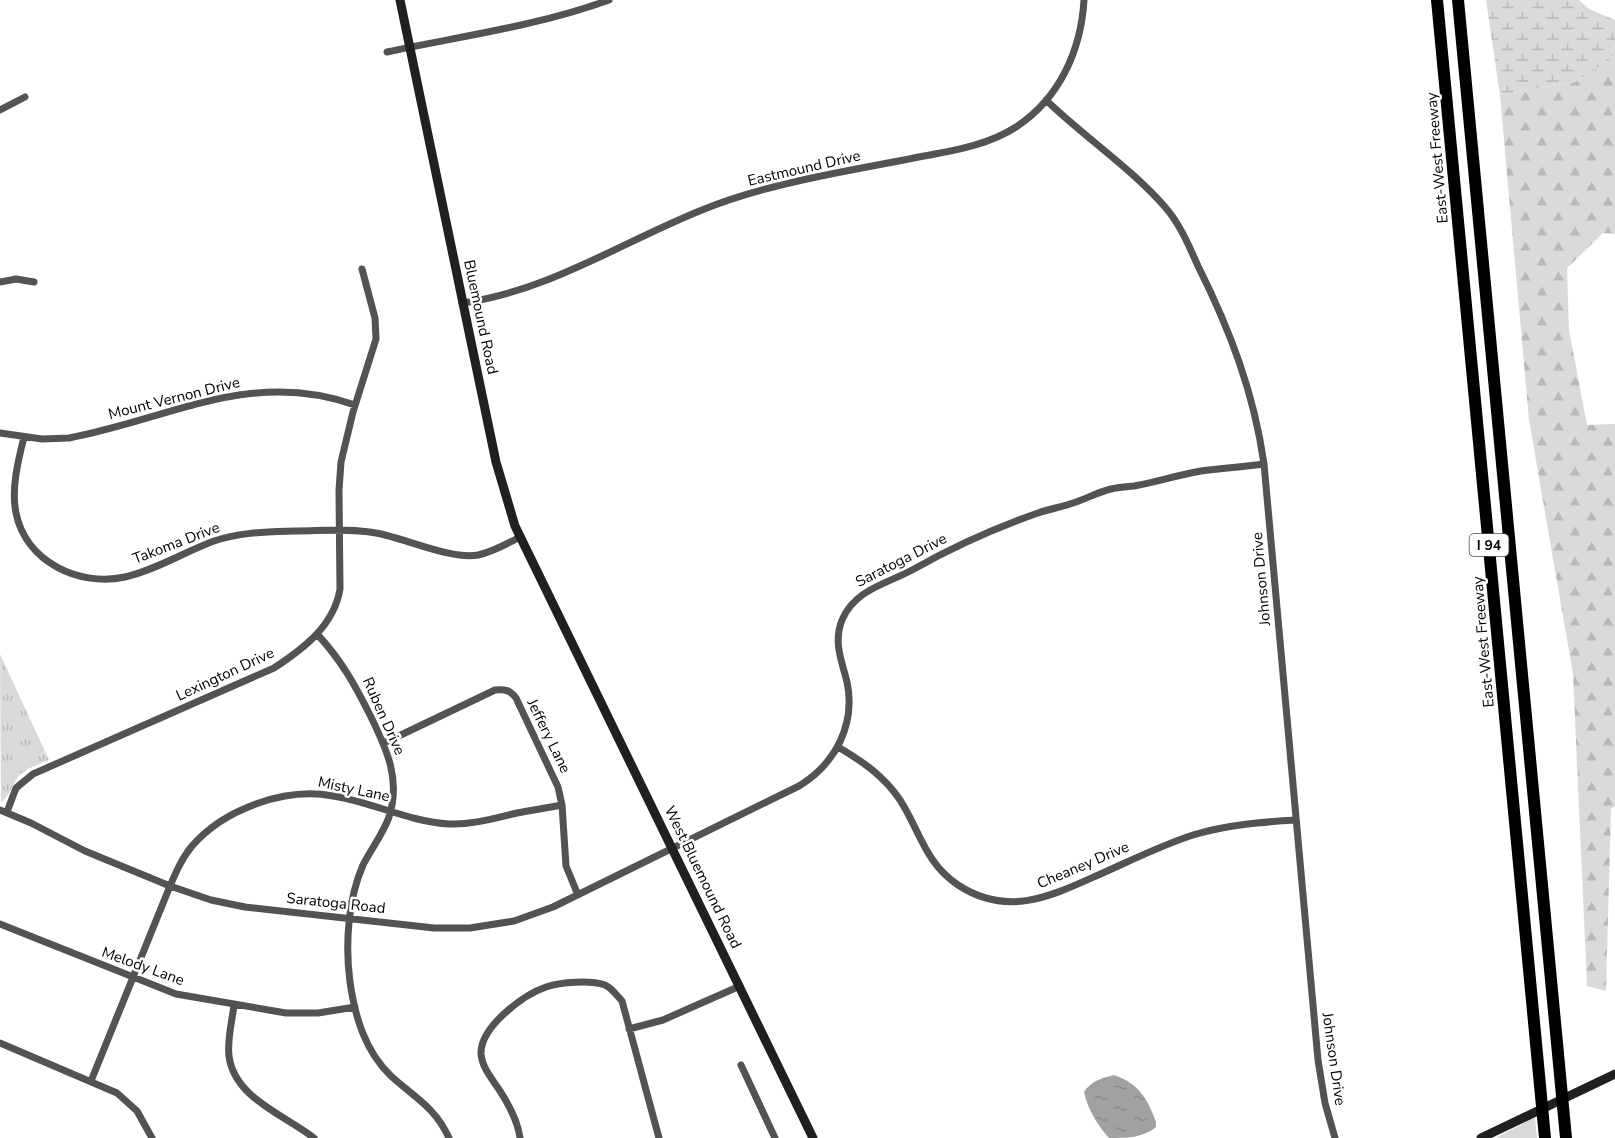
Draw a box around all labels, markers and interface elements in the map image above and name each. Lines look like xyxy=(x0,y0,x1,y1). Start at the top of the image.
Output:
street label: East-West Freeway xyxy=(1421,91,1453,224)
street label: Eastmound Drive xyxy=(746,145,862,191)
street label: Bluemound Road xyxy=(459,258,503,376)
street label: Mount Vernon Drive xyxy=(106,372,242,424)
street label: Takoma Drive xyxy=(130,517,222,569)
street label: Saratoga Drive xyxy=(852,528,950,592)
street label: Johnson Drive xyxy=(1247,531,1275,628)
road number: I 94 xyxy=(1470,534,1508,556)
street label: East-West Freeway xyxy=(1467,575,1499,708)
street label: Lexington Drive xyxy=(173,643,277,705)
street label: Ruben Drive xyxy=(358,674,410,758)
street label: Jeffery Lane xyxy=(522,695,576,776)
street label: Misty Lane xyxy=(316,772,392,806)
street label: West Bluemound Road xyxy=(660,802,746,952)
street label: Cheaney Drive xyxy=(1034,837,1132,893)
street label: Saratoga Road xyxy=(286,888,386,918)
street label: Melody Lane xyxy=(99,942,187,990)
street label: Johnson Drive xyxy=(1317,1010,1350,1107)

